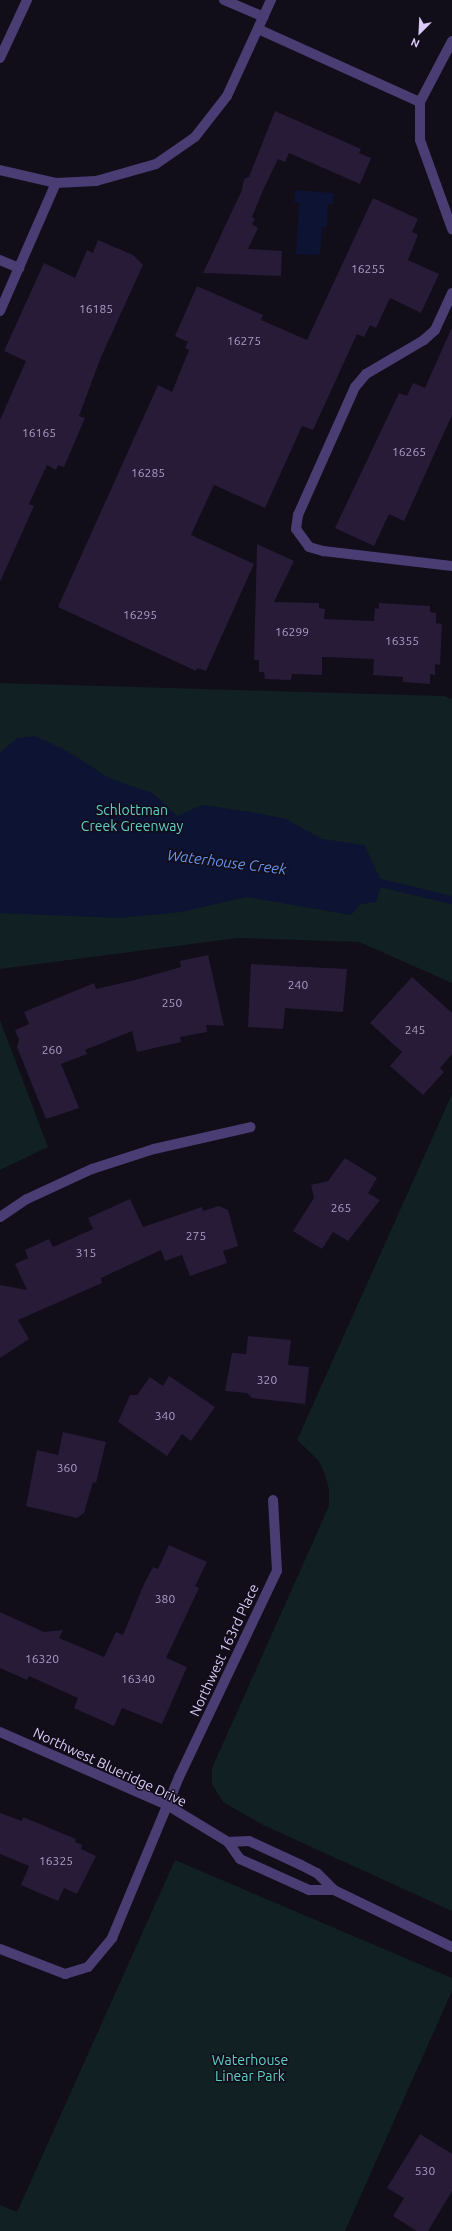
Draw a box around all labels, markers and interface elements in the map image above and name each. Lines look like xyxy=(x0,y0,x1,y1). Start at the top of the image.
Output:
north arrow xyxy=(400,12,440,52)
text: N xyxy=(409,36,421,50)
house number: 16255 xyxy=(351,262,385,276)
house number: 16185 xyxy=(79,302,113,316)
house number: 16275 xyxy=(227,334,261,348)
house number: 16165 xyxy=(22,426,56,440)
house number: 16265 xyxy=(392,445,426,459)
house number: 16285 xyxy=(131,466,165,480)
house number: 16295 xyxy=(123,608,157,622)
house number: 16299 xyxy=(275,625,309,639)
house number: 16355 xyxy=(385,634,419,648)
park label: Schlottman Creek Greenway xyxy=(81,802,183,834)
water label: Waterhouse Creek xyxy=(166,846,288,878)
house number: 240 xyxy=(288,978,308,992)
house number: 250 xyxy=(162,996,182,1010)
house number: 245 xyxy=(405,1023,425,1037)
house number: 260 xyxy=(42,1043,62,1057)
house number: 265 xyxy=(331,1201,351,1215)
house number: 275 xyxy=(186,1229,206,1243)
house number: 315 xyxy=(76,1246,96,1260)
house number: 320 xyxy=(257,1373,277,1387)
house number: 340 xyxy=(155,1409,175,1423)
house number: 360 xyxy=(57,1461,77,1475)
street label: Northwest 163rd Place xyxy=(186,1581,262,1719)
house number: 380 xyxy=(155,1592,175,1606)
house number: 16320 xyxy=(25,1652,59,1666)
house number: 16340 xyxy=(121,1672,155,1686)
street label: Northwest Blueridge Drive xyxy=(31,1724,189,1810)
house number: 16325 xyxy=(39,1854,73,1868)
park label: Waterhouse Linear Park xyxy=(212,2052,288,2084)
house number: 530 xyxy=(415,2164,435,2178)

